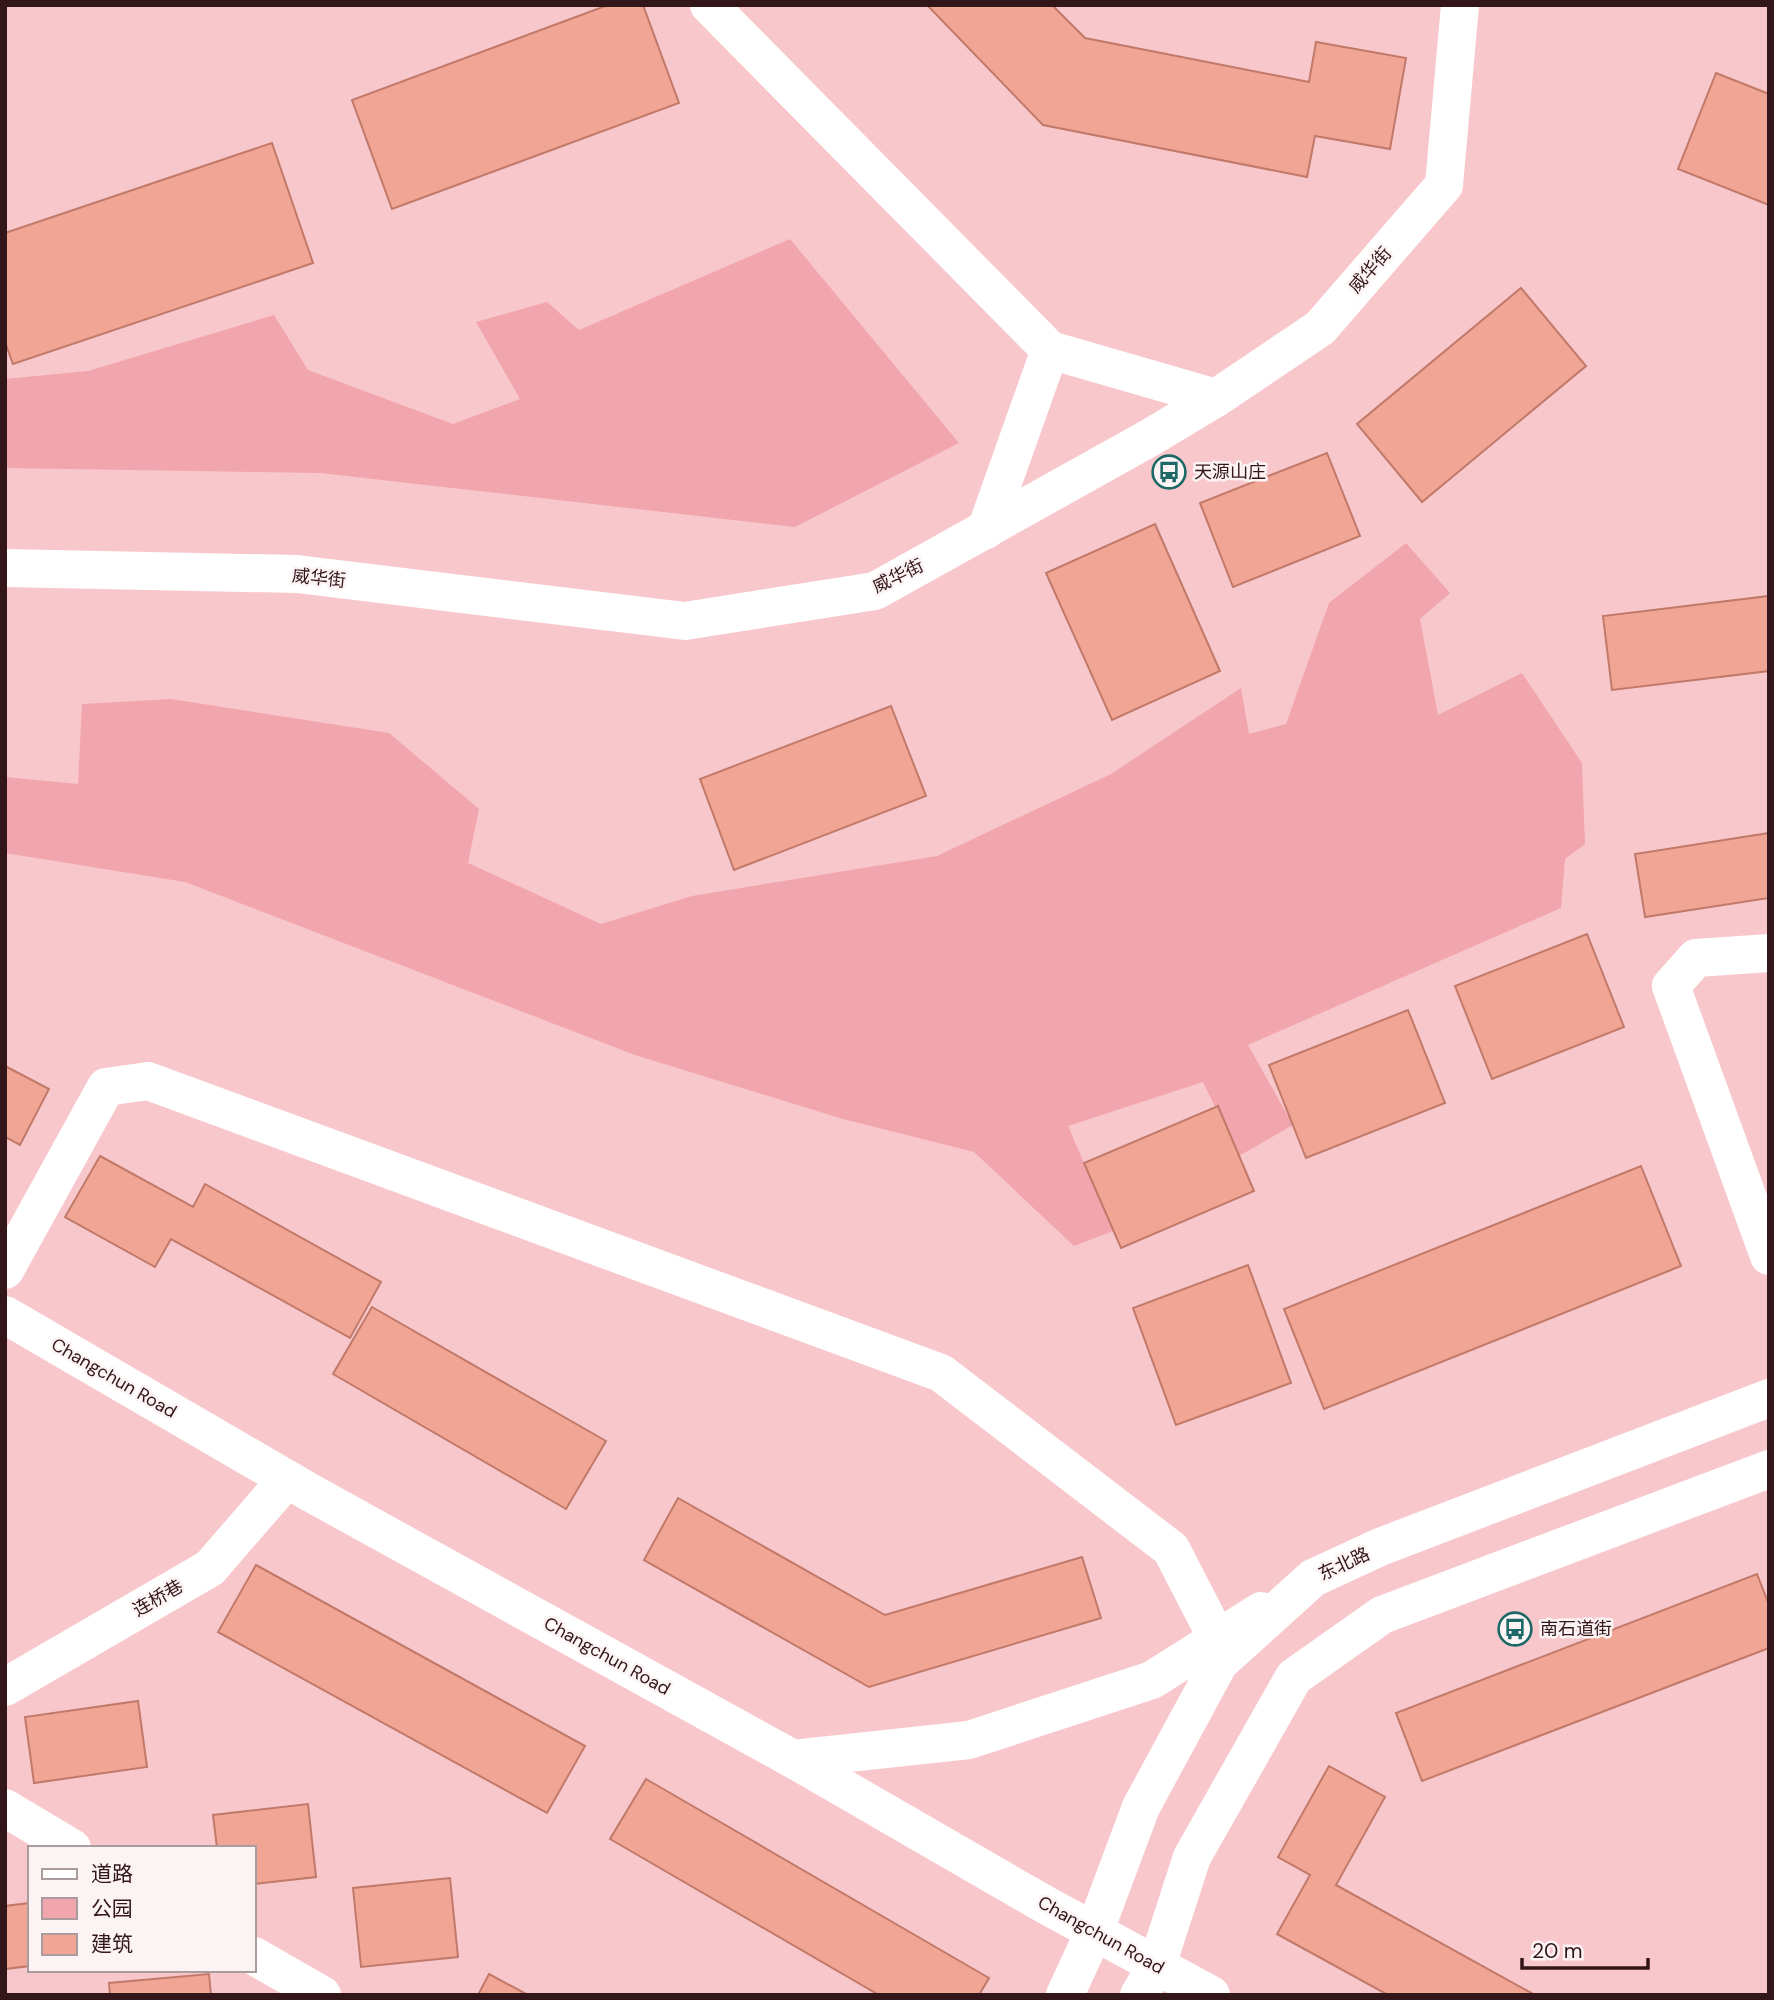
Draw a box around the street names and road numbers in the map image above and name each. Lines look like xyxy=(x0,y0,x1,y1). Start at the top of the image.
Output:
street label: 威华街 xyxy=(1343,242,1397,298)
street label: 威华街 xyxy=(868,553,928,599)
street label: 威华街 xyxy=(291,563,347,593)
street label: Changchun Road xyxy=(47,1332,181,1424)
street label: 东北路 xyxy=(1314,1542,1374,1586)
street label: 连桥巷 xyxy=(129,1574,187,1622)
street label: Changchun Road xyxy=(539,1611,675,1701)
street label: Changchun Road xyxy=(1033,1890,1169,1980)

